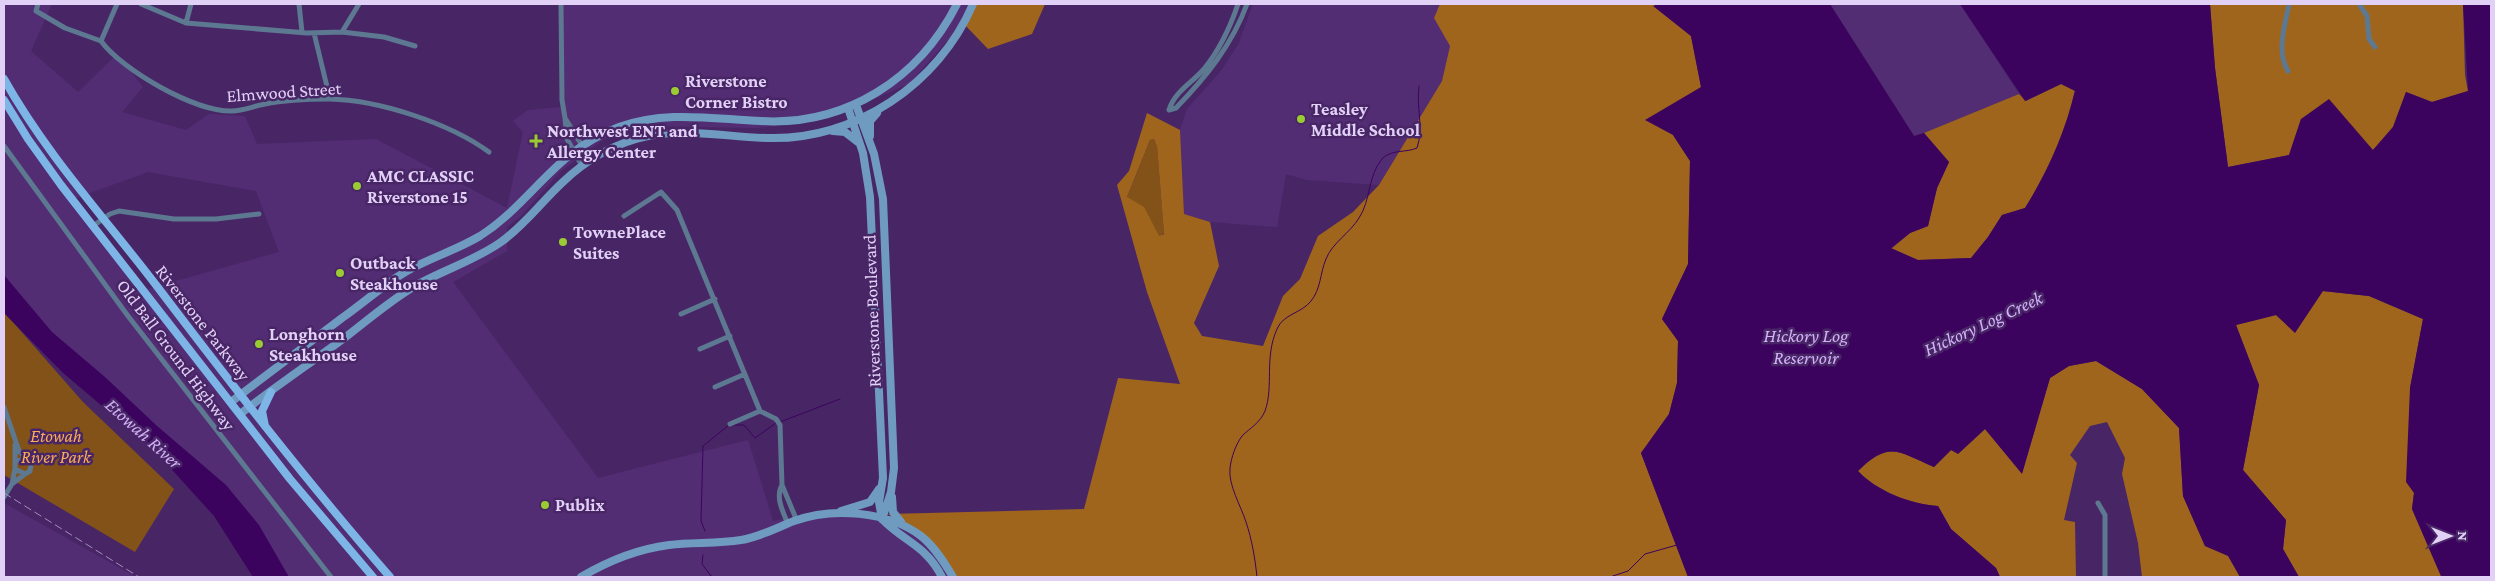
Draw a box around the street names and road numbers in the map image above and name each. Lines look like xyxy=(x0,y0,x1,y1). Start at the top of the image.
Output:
street label: Elmwood Street xyxy=(226,78,343,106)
street label: Riverstone Boulevard xyxy=(859,234,885,388)
street label: Riverstone Parkway xyxy=(152,261,255,385)
street label: Old Ball Ground Highway xyxy=(113,276,240,435)

